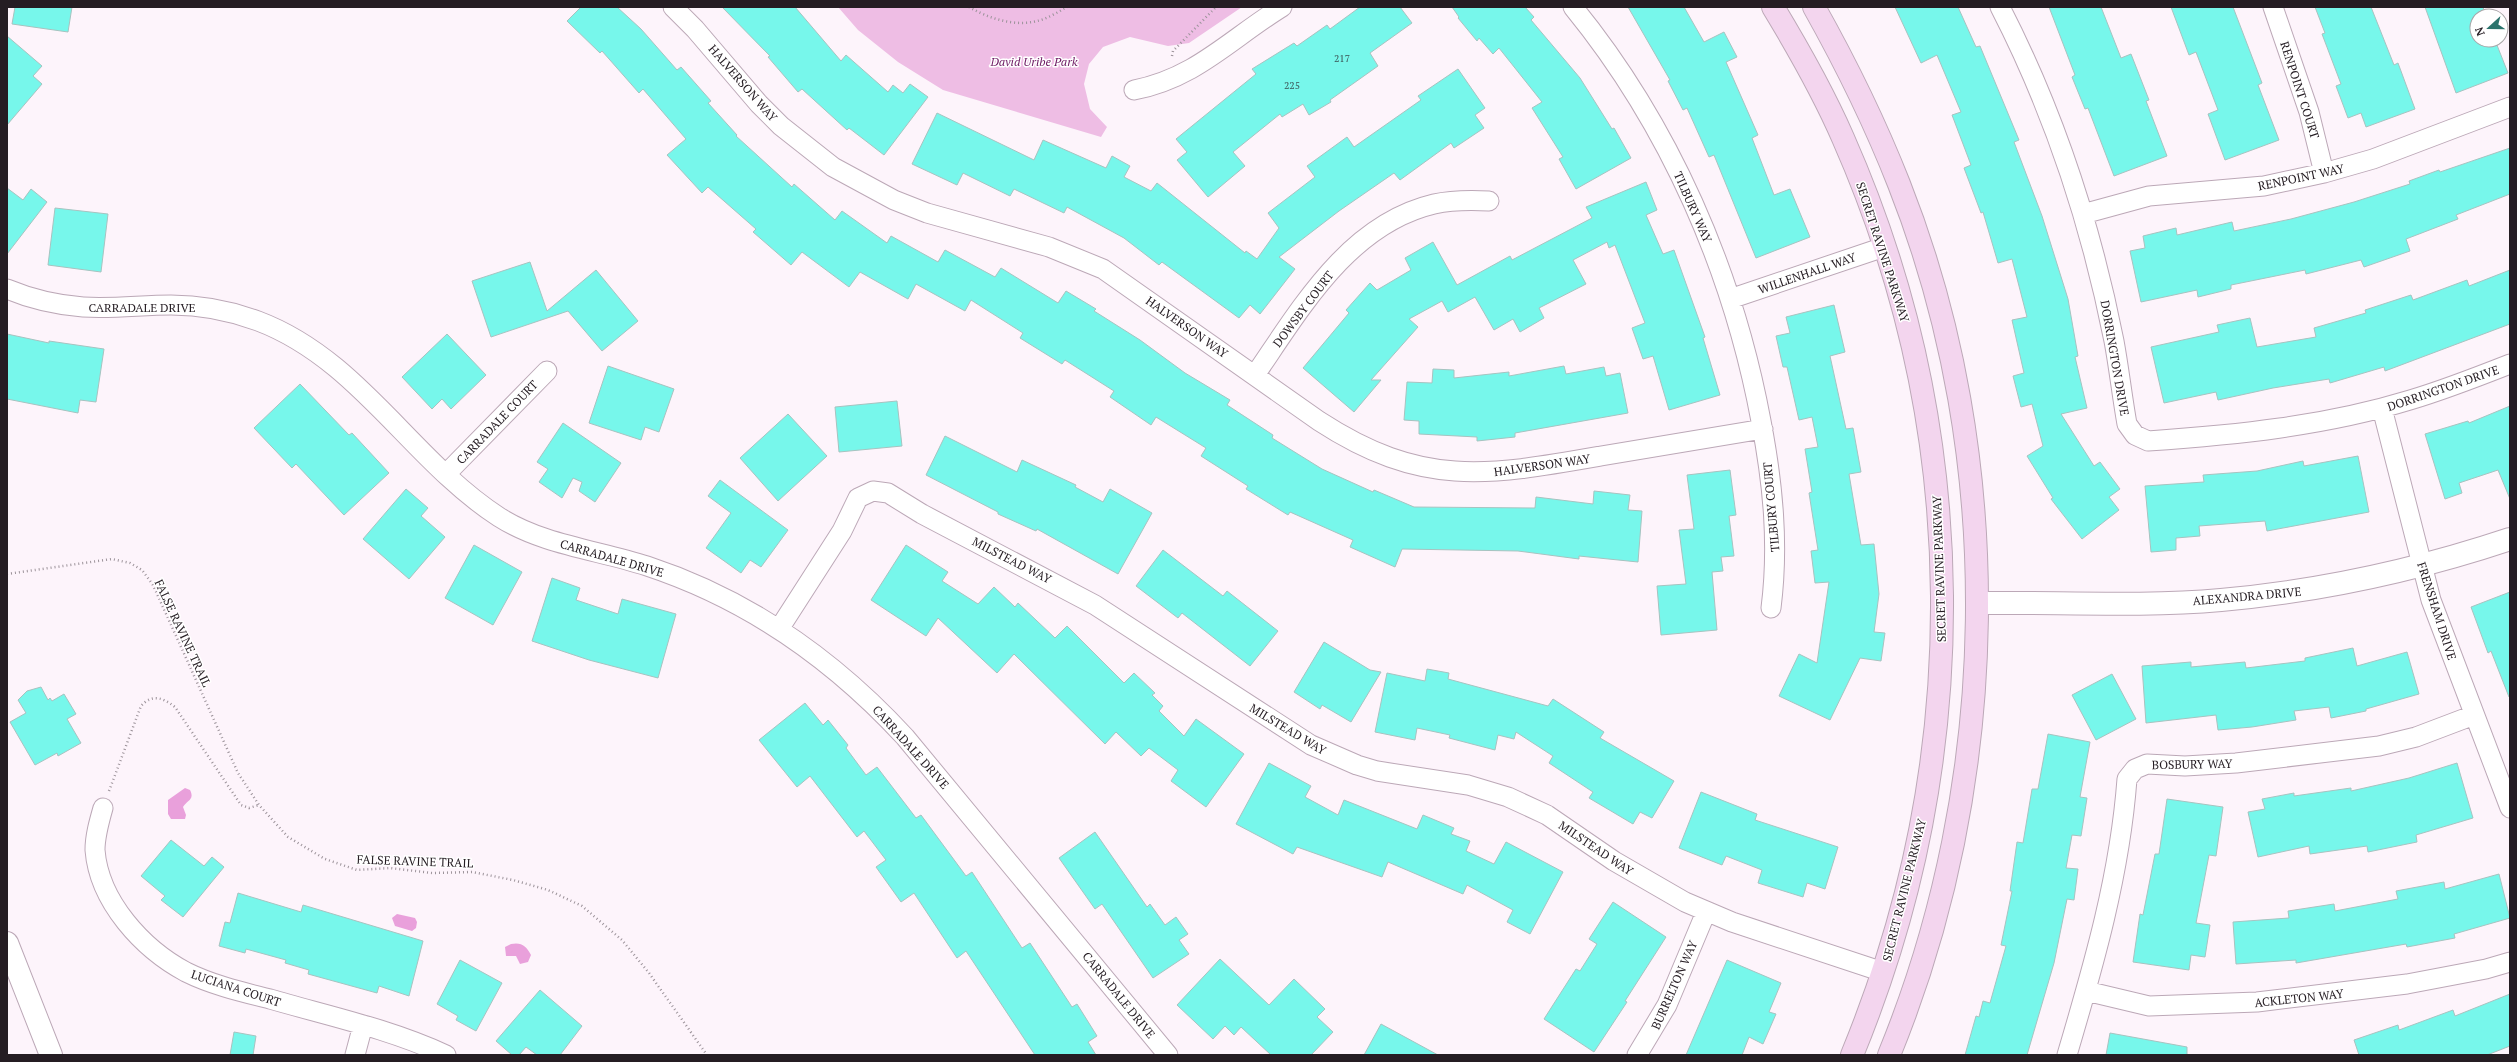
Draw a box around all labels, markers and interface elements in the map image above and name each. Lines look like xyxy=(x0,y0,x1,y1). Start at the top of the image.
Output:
north arrow xyxy=(2469,8,2509,48)
text: N xyxy=(2471,25,2488,38)
street label: RENPOINT COURT xyxy=(2277,39,2323,141)
street label: HALVERSON WAY xyxy=(705,41,781,125)
house number: 217 xyxy=(1334,52,1350,65)
park label: David Uribe Park xyxy=(989,54,1078,69)
house number: 225 xyxy=(1284,79,1300,92)
street label: RENPOINT WAY xyxy=(2257,161,2346,193)
street label: TILBURY WAY xyxy=(1671,169,1715,245)
street label: SECRET RAVINE PARKWAY xyxy=(1853,180,1913,324)
street label: WILLENHALL WAY xyxy=(1756,249,1858,297)
street label: DOWSBY COURT xyxy=(1269,267,1337,350)
street label: HALVERSON WAY xyxy=(1143,293,1231,361)
street label: DORRINGTON DRIVE xyxy=(2097,299,2133,417)
street label: CARRADALE DRIVE xyxy=(88,300,196,315)
street label: DORRINGTON DRIVE xyxy=(2385,362,2501,414)
street label: CARRADALE COURT xyxy=(453,377,541,467)
street label: HALVERSON WAY xyxy=(1493,451,1591,479)
street label: TILBURY COURT xyxy=(1760,461,1782,553)
street label: SECRET RAVINE PARKWAY xyxy=(1929,495,1949,643)
street label: MILSTEAD WAY xyxy=(970,534,1054,586)
street label: CARRADALE DRIVE xyxy=(558,536,666,580)
street label: FRENSHAM DRIVE xyxy=(2414,560,2460,662)
street label: FALSE RAVINE TRAIL xyxy=(152,577,215,689)
street label: ALEXANDRA DRIVE xyxy=(2192,584,2302,608)
street label: MILSTEAD WAY xyxy=(1247,700,1329,758)
street label: CARRADALE DRIVE xyxy=(870,702,952,792)
street label: BOSBURY WAY xyxy=(2152,756,2233,772)
street label: SECRET RAVINE PARKWAY xyxy=(1879,817,1929,963)
street label: MILSTEAD WAY xyxy=(1556,818,1636,879)
street label: FALSE RAVINE TRAIL xyxy=(356,851,474,871)
street label: BURRELTON WAY xyxy=(1648,938,1700,1032)
street label: CARRADALE DRIVE xyxy=(1079,949,1159,1041)
street label: LUCIANA COURT xyxy=(189,966,283,1010)
street label: ACKLETON WAY xyxy=(2254,986,2344,1010)

